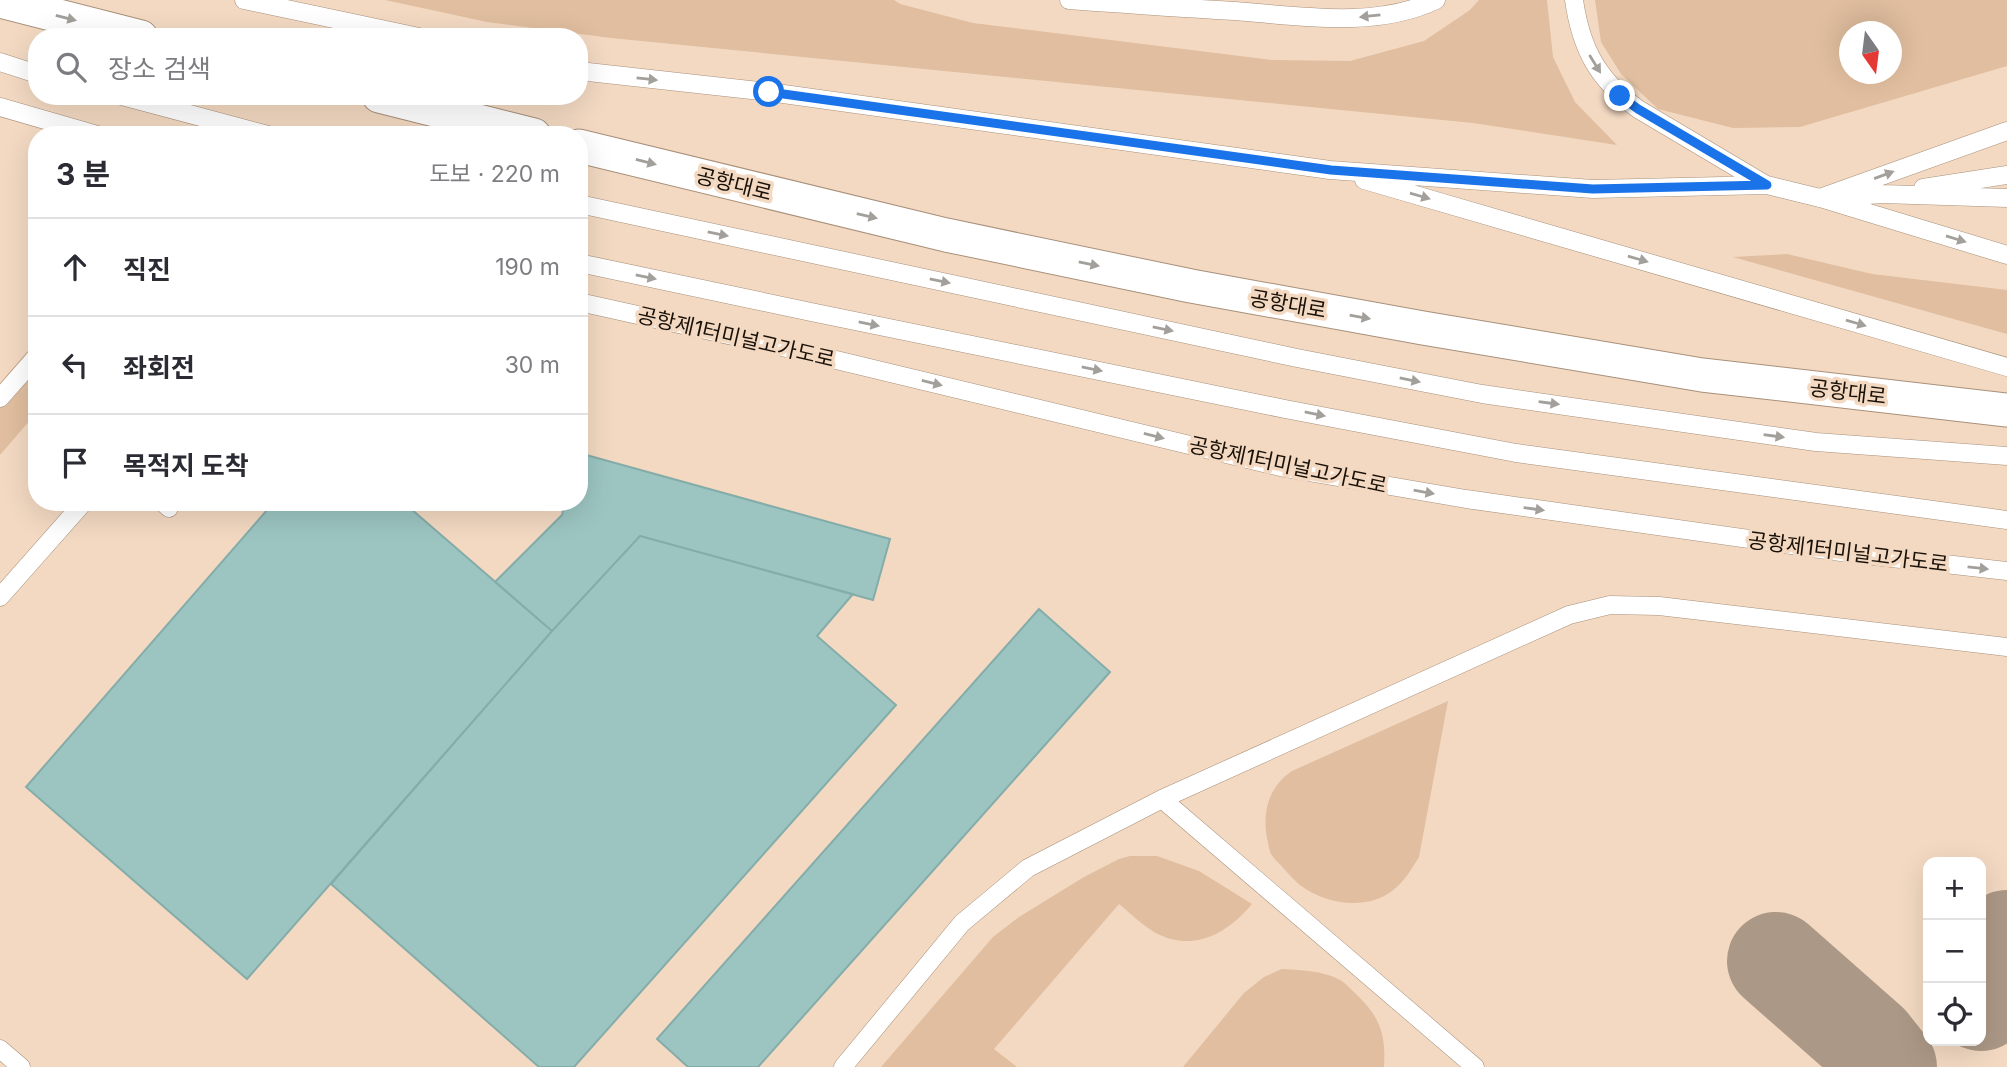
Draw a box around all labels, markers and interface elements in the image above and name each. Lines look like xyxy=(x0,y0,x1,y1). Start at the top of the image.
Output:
one-way arrow xyxy=(1359,11,1381,22)
one-way arrow xyxy=(55,13,77,24)
north arrow xyxy=(1839,21,1902,84)
search box xyxy=(28,28,588,105)
icon: search xyxy=(52,48,90,86)
text: 장소 검색 xyxy=(108,53,211,84)
one-way arrow xyxy=(1588,55,1601,74)
one-way arrow xyxy=(636,73,658,84)
route start xyxy=(753,76,784,107)
route end xyxy=(1604,80,1635,111)
text: 3 분 xyxy=(56,156,110,192)
one-way arrow xyxy=(635,157,657,168)
text: 도보 · 220 m xyxy=(429,160,560,188)
street label: 공항대로 xyxy=(693,163,775,205)
one-way arrow xyxy=(1874,169,1895,180)
one-way arrow xyxy=(1409,191,1430,201)
one-way arrow xyxy=(856,210,878,221)
one-way arrow xyxy=(707,228,729,239)
one-way arrow xyxy=(1945,235,1966,245)
icon: ahead xyxy=(56,248,94,286)
text: 190 m xyxy=(495,253,560,281)
text: 직진 xyxy=(123,254,171,285)
one-way arrow xyxy=(1628,255,1649,265)
one-way arrow xyxy=(1078,259,1100,270)
one-way arrow xyxy=(635,272,657,283)
one-way arrow xyxy=(929,276,951,287)
street label: 공항대로 xyxy=(1248,285,1328,323)
street label: 공항제1터미널고가도로 xyxy=(635,302,837,372)
one-way arrow xyxy=(1349,312,1371,323)
one-way arrow xyxy=(1846,318,1867,328)
one-way arrow xyxy=(858,319,880,330)
one-way arrow xyxy=(1152,324,1174,335)
icon: left xyxy=(56,346,94,384)
text: 30 m xyxy=(505,351,560,379)
text: 좌회전 xyxy=(123,352,195,383)
one-way arrow xyxy=(1081,364,1103,375)
one-way arrow xyxy=(1399,374,1421,385)
street label: 공항대로 xyxy=(1808,375,1888,409)
one-way arrow xyxy=(921,378,943,389)
one-way arrow xyxy=(1538,398,1560,409)
one-way arrow xyxy=(1304,409,1326,420)
one-way arrow xyxy=(1764,430,1786,441)
one-way arrow xyxy=(1143,431,1165,442)
street label: 공항제1터미널고가도로 xyxy=(1187,432,1389,498)
icon: arrive xyxy=(56,444,94,482)
text: 목적지 도착 xyxy=(123,450,249,481)
one-way arrow xyxy=(1413,487,1435,498)
one-way arrow xyxy=(1523,503,1545,514)
street label: 공항제1터미널고가도로 xyxy=(1746,527,1950,577)
one-way arrow xyxy=(1967,562,1989,573)
map controls xyxy=(1923,857,1986,1046)
button: + xyxy=(1923,857,1986,920)
button: − xyxy=(1923,920,1986,983)
button: locate xyxy=(1923,983,1986,1046)

